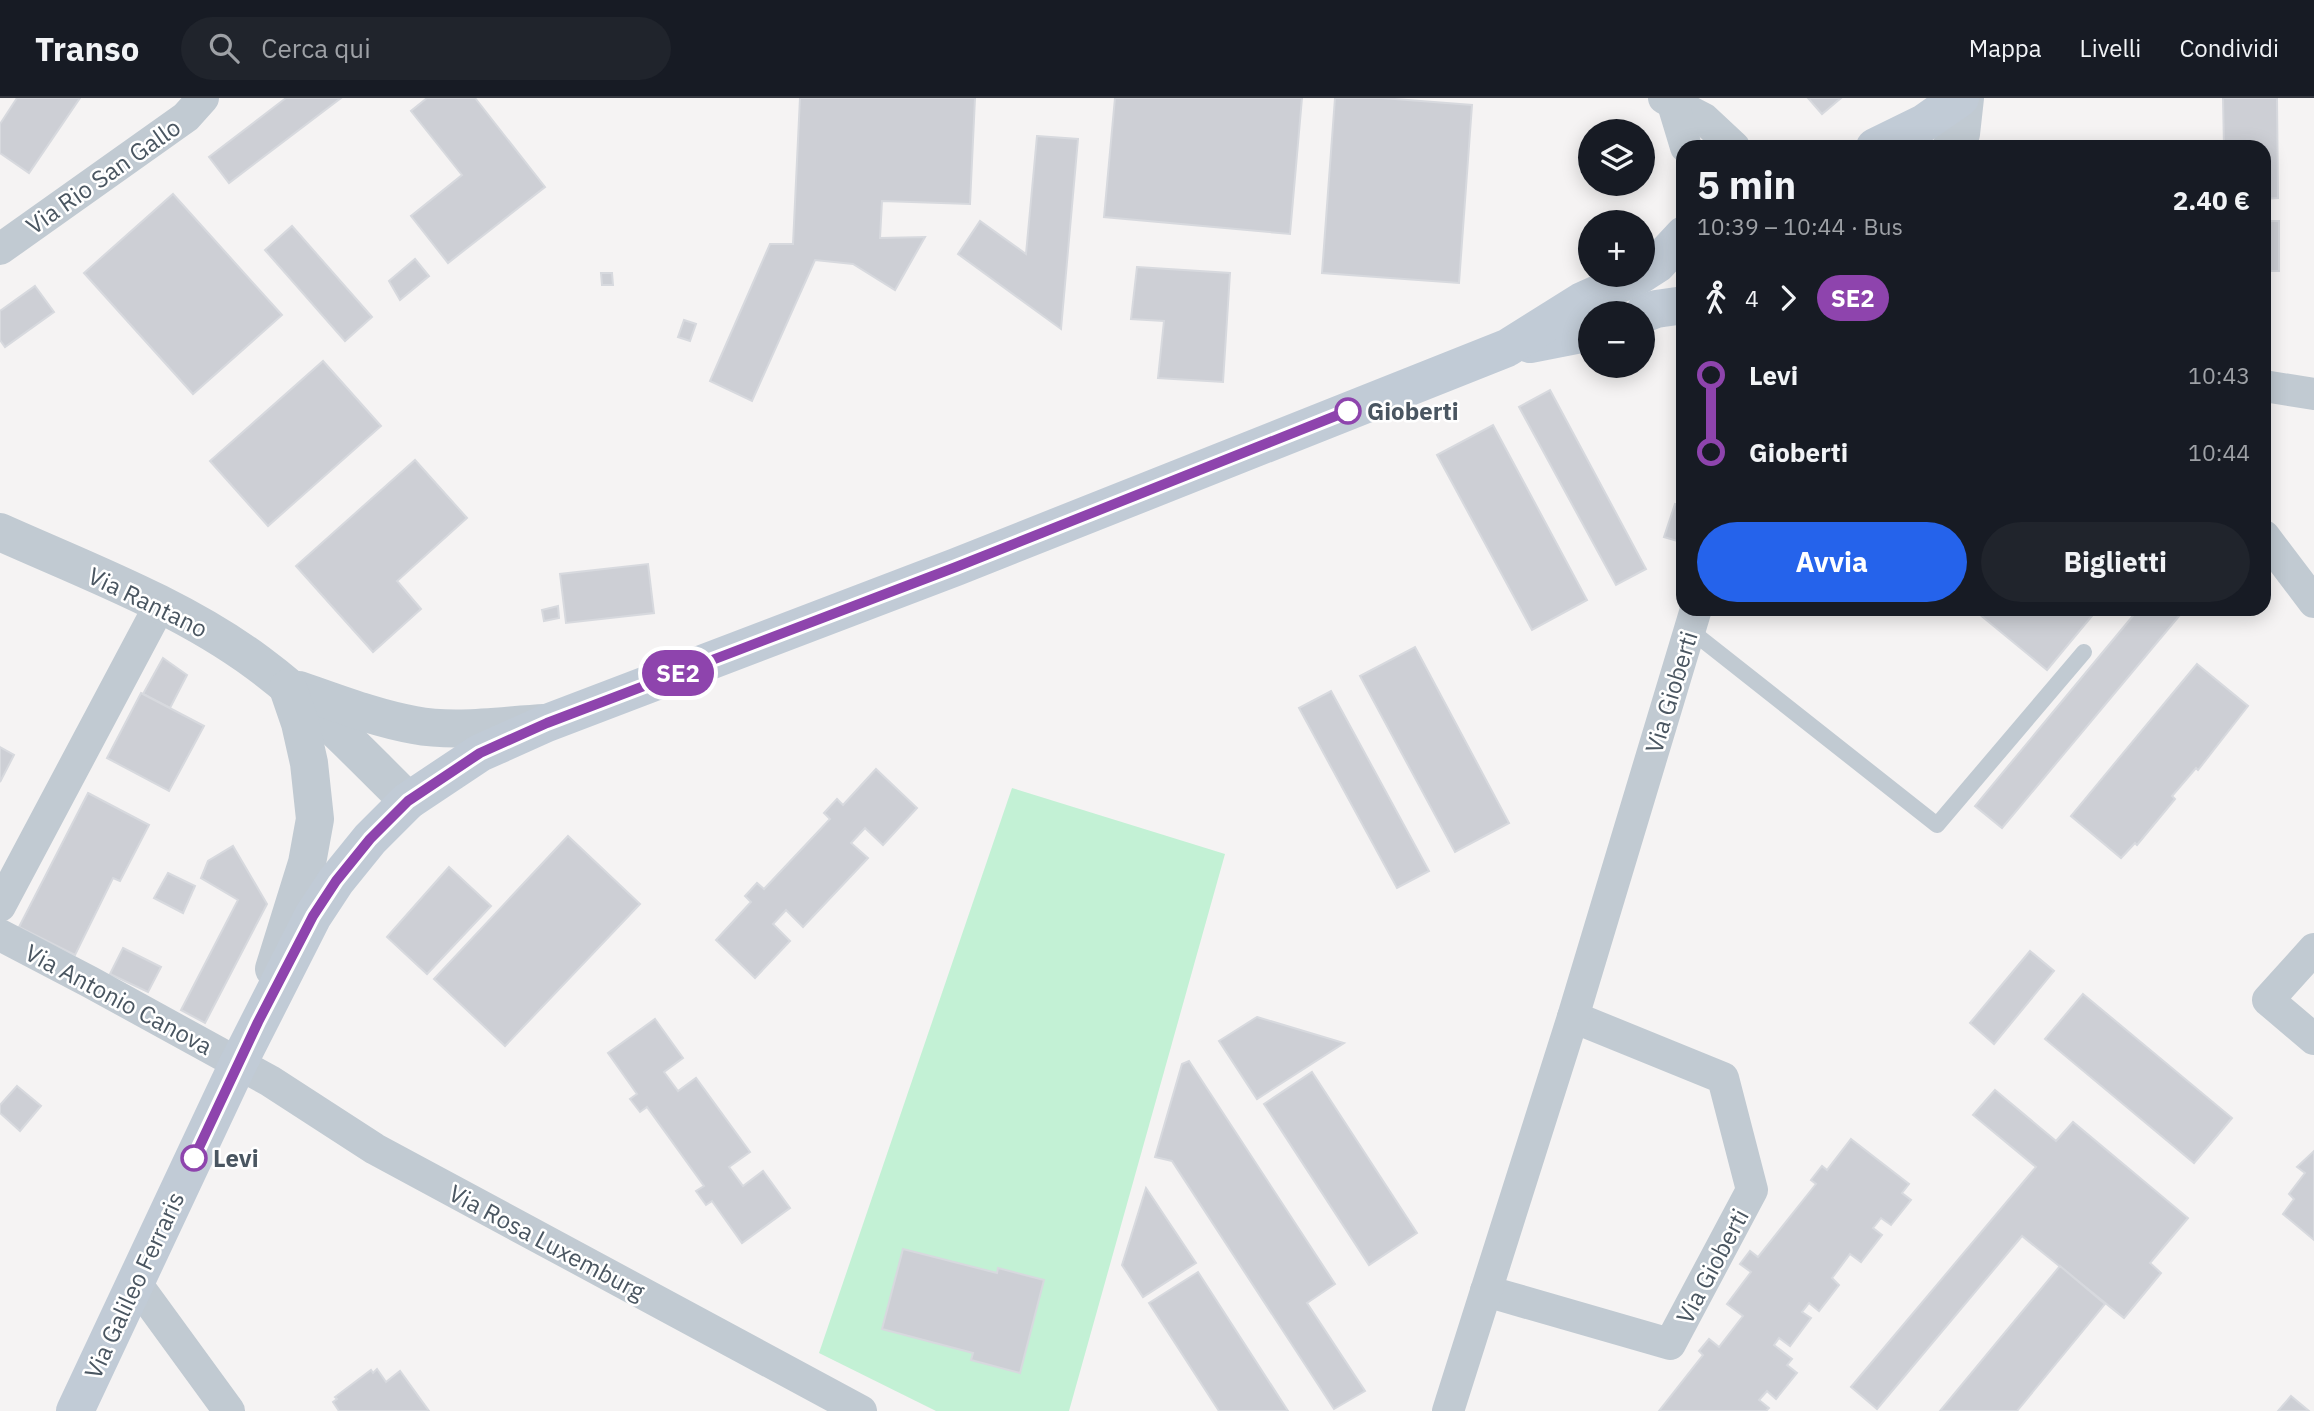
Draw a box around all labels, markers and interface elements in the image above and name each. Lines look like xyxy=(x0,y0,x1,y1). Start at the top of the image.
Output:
search box xyxy=(181,17,671,80)
text: Transo xyxy=(35,27,139,70)
icon: search xyxy=(205,29,243,67)
text: Cerca qui xyxy=(261,31,371,65)
text: Mappa xyxy=(1969,32,2042,64)
text: Livelli xyxy=(2080,32,2141,64)
text: Condividi xyxy=(2179,32,2279,64)
street label: Via Rio San Gallo xyxy=(19,111,187,241)
map controls xyxy=(1578,119,1655,378)
button: layers xyxy=(1578,119,1655,196)
text: 5 min xyxy=(1697,160,1796,209)
text: 2.40 € xyxy=(2173,183,2250,217)
button: + xyxy=(1578,210,1655,287)
text: 10:39 – 10:44 · Bus xyxy=(1697,211,1903,241)
icon: walk xyxy=(1697,279,1735,317)
icon: forward xyxy=(1769,279,1807,317)
text: SE2 xyxy=(1831,282,1875,314)
text: 4 xyxy=(1745,283,1759,313)
button: − xyxy=(1578,301,1655,378)
text: Levi xyxy=(1749,358,1798,392)
text: 10:43 xyxy=(2188,360,2250,390)
place label: Gioberti xyxy=(1367,395,1459,427)
marker: Gioberti xyxy=(1335,398,1361,424)
text: Gioberti xyxy=(1749,435,1848,469)
text: 10:44 xyxy=(2188,437,2250,467)
button: Avvia xyxy=(1697,522,1967,602)
button: Biglietti xyxy=(1981,522,2250,602)
street label: Via Rantano xyxy=(83,559,213,645)
street label: Via Gioberti xyxy=(1637,627,1705,757)
line badge: SE2 xyxy=(638,650,718,696)
text: SE2 xyxy=(656,657,700,689)
street label: Via Antonio Canova xyxy=(20,936,218,1062)
place label: Levi xyxy=(213,1142,259,1174)
marker: Levi xyxy=(181,1145,207,1171)
street label: Via Rosa Luxemburg xyxy=(443,1177,651,1307)
street label: Via Galileo Ferraris xyxy=(77,1186,191,1384)
street label: Via Gioberti xyxy=(1668,1203,1756,1329)

